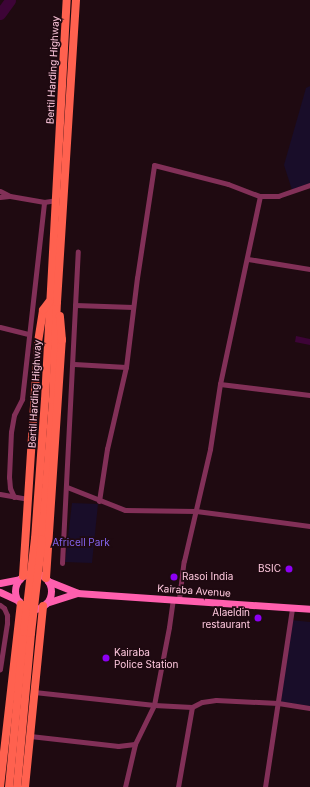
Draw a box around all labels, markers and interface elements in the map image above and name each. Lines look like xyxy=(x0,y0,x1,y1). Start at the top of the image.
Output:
street label: Bertil Harding Highway xyxy=(44,16,62,124)
street label: Bertil Harding Highway xyxy=(26,340,44,448)
park label: Africell Park xyxy=(52,537,110,549)
place label: BSIC xyxy=(258,563,281,575)
marker: BSIC xyxy=(284,564,294,574)
place label: Rasoi India xyxy=(182,571,233,583)
marker: Rasoi India xyxy=(169,572,179,582)
street label: Kairaba Avenue xyxy=(157,582,231,600)
place label: Alaeldin restaurant xyxy=(202,606,250,630)
marker: Alaeldin restaurant xyxy=(253,613,263,623)
place label: Kairaba Police Station xyxy=(114,646,178,670)
marker: Kairaba Police Station xyxy=(101,653,111,663)

